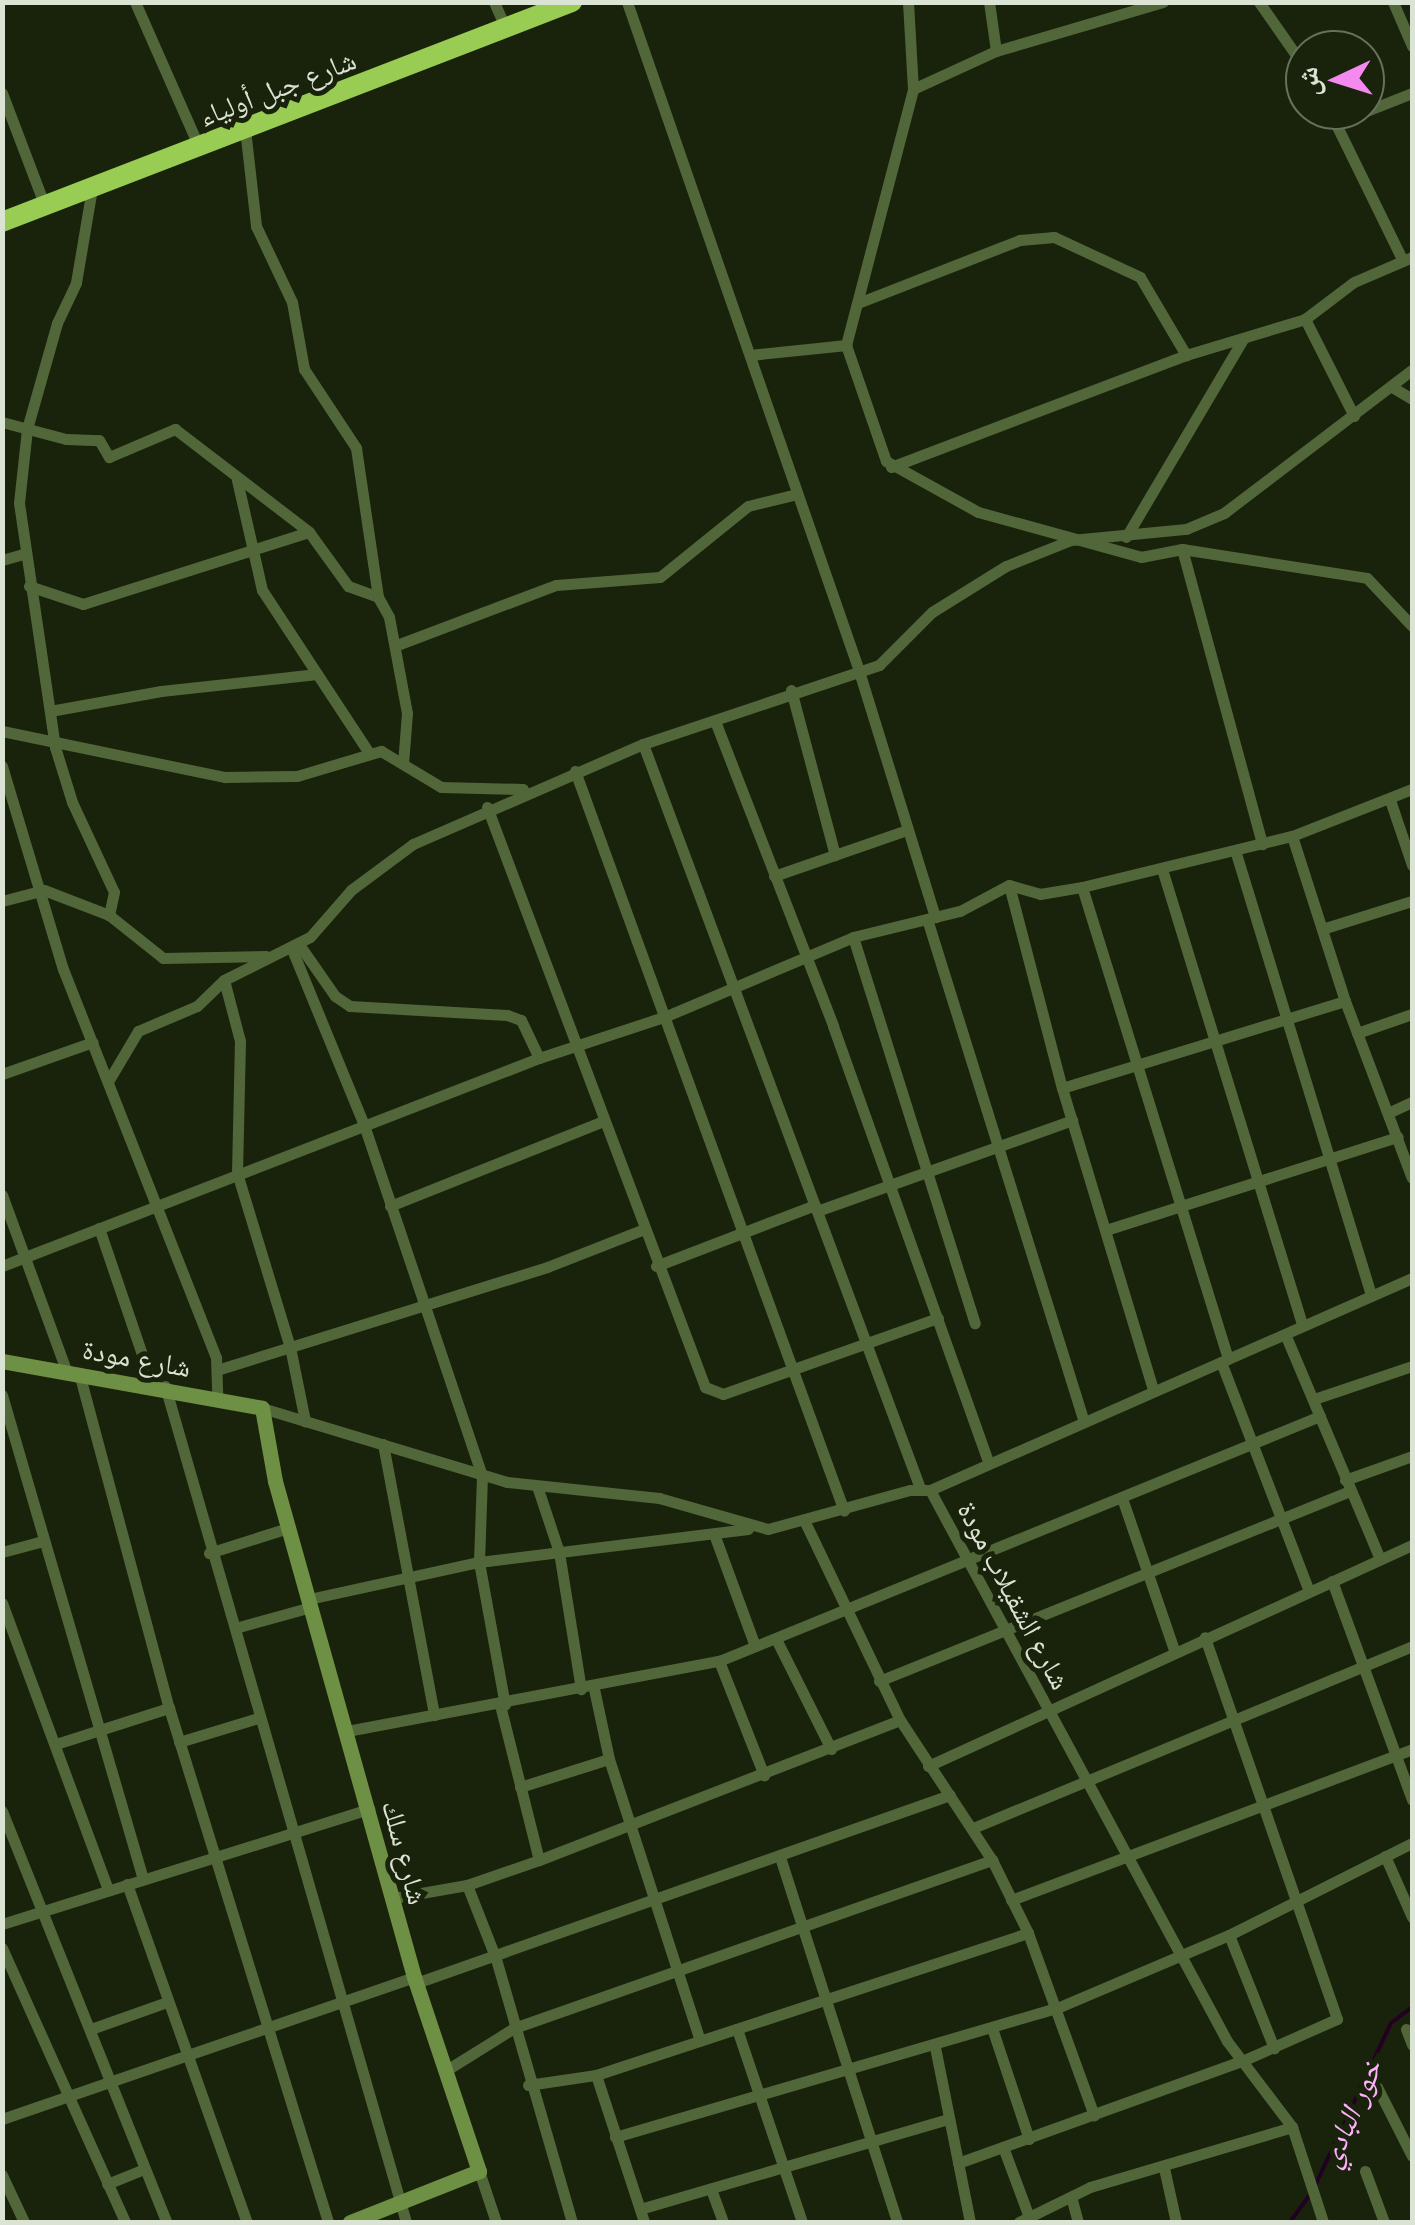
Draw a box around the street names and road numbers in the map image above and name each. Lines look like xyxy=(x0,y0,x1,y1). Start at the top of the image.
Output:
street label: شارع جبل أولياء xyxy=(194,42,360,132)
street label: شارع مودة xyxy=(80,1331,194,1383)
street label: شارع الشقيلاب مودة xyxy=(951,1496,1079,1694)
street label: شارع سلك xyxy=(376,1796,436,1908)

